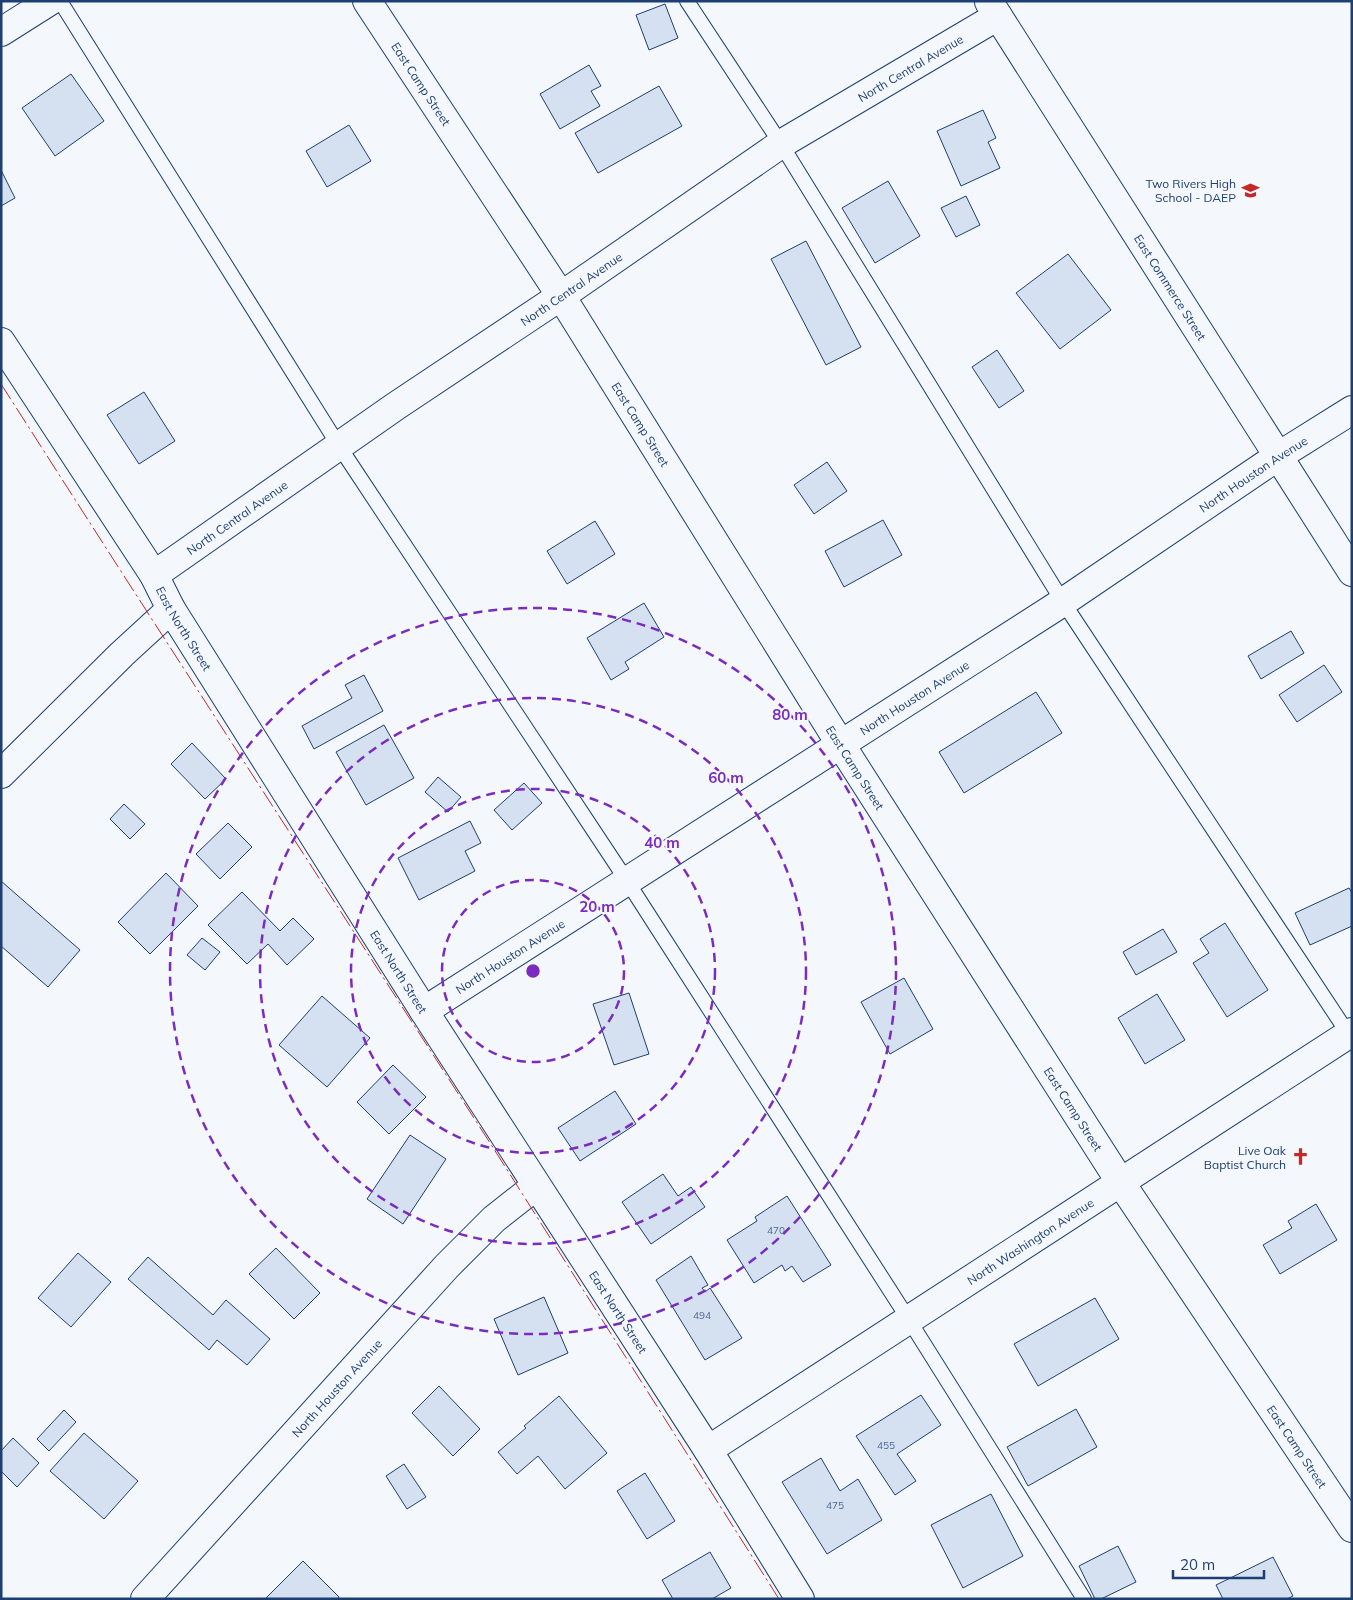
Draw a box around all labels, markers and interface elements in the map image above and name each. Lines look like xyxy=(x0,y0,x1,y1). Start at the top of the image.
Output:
street label: North Central Avenue xyxy=(855,31,966,105)
street label: East Camp Street xyxy=(389,39,454,128)
place label: Two Rivers High School - DAEP xyxy=(1146,176,1236,205)
school or university icon: Two Rivers High School - DAEP xyxy=(1240,180,1260,200)
street label: East Commerce Street xyxy=(1131,231,1210,343)
street label: North Central Avenue xyxy=(517,249,625,329)
street label: East Camp Street xyxy=(609,379,673,469)
street label: North Houston Avenue xyxy=(1196,432,1310,515)
street label: North Central Avenue xyxy=(183,477,290,558)
street label: East North Street xyxy=(153,584,215,673)
street label: North Houston Avenue xyxy=(857,657,972,738)
text: 80 m xyxy=(772,705,808,724)
street label: East Camp Street xyxy=(823,723,888,812)
text: 60 m xyxy=(708,768,744,787)
text: 40 m xyxy=(644,833,680,852)
text: 20 m xyxy=(579,897,615,916)
street label: North Houston Avenue xyxy=(452,916,567,997)
street label: East North Street xyxy=(367,927,431,1016)
centre of rings xyxy=(524,962,542,980)
street label: East Camp Street xyxy=(1041,1064,1106,1154)
place label: Live Oak Baptist Church xyxy=(1204,1143,1287,1172)
church icon: Live Oak Baptist Church xyxy=(1290,1147,1310,1167)
street label: North Washington Avenue xyxy=(964,1194,1096,1288)
house number: 470 xyxy=(767,1224,785,1237)
street label: East North Street xyxy=(586,1268,651,1356)
house number: 494 xyxy=(693,1309,711,1322)
street label: North Houston Avenue xyxy=(288,1336,385,1440)
street label: East Camp Street xyxy=(1264,1402,1330,1491)
house number: 455 xyxy=(877,1439,895,1452)
house number: 475 xyxy=(826,1499,844,1512)
scale bar xyxy=(1173,1548,1264,1580)
text: 20 m xyxy=(1180,1555,1215,1574)

